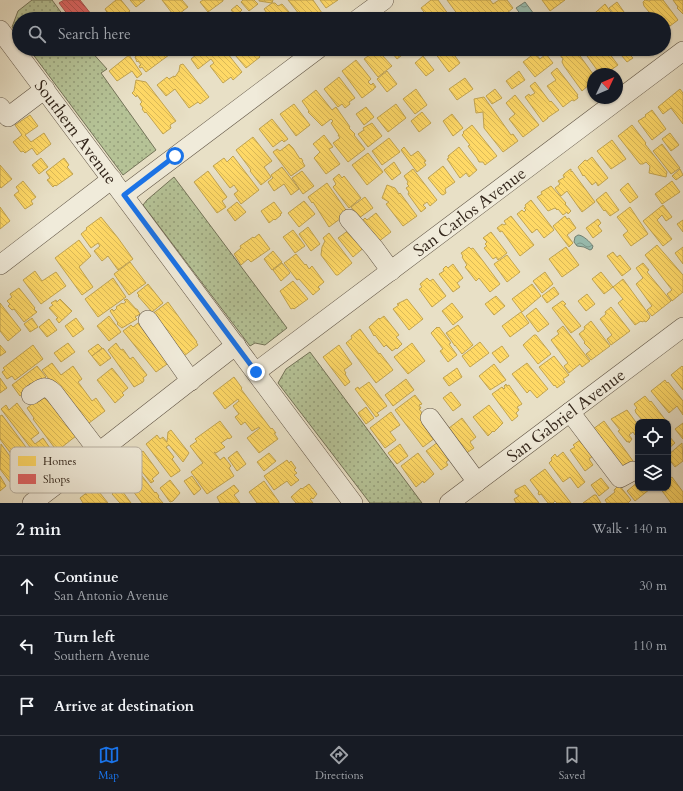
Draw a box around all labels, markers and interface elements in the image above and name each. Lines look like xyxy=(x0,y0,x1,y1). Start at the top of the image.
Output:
search box xyxy=(12,12,671,56)
icon: search xyxy=(26,23,48,45)
text: Search here xyxy=(58,24,131,44)
north arrow xyxy=(587,68,623,104)
street label: Southern Avenue xyxy=(29,75,123,189)
route start xyxy=(166,147,184,165)
street label: San Carlos Avenue xyxy=(408,162,531,262)
route end xyxy=(247,363,265,381)
street label: San Gabriel Avenue xyxy=(502,363,630,467)
map controls xyxy=(635,419,671,491)
button: locate xyxy=(635,419,671,455)
legend xyxy=(10,447,142,493)
text: Homes xyxy=(43,454,76,469)
button: layers xyxy=(635,455,671,491)
text: Shops xyxy=(43,472,70,487)
text: 2 min xyxy=(16,518,61,541)
text: Walk · 140 m xyxy=(592,520,667,538)
text: Continue xyxy=(54,567,119,587)
icon: ahead xyxy=(16,575,38,597)
text: 30 m xyxy=(639,577,667,595)
text: San Antonio Avenue xyxy=(54,587,169,605)
text: Turn left xyxy=(54,627,115,647)
icon: left xyxy=(16,635,38,657)
text: 110 m xyxy=(633,637,667,655)
text: Southern Avenue xyxy=(54,647,150,665)
icon: arrive xyxy=(16,695,38,717)
text: Arrive at destination xyxy=(54,696,194,716)
tab: Map xyxy=(98,744,120,783)
tab: Directions xyxy=(315,744,363,783)
tab: Saved xyxy=(559,744,585,783)

